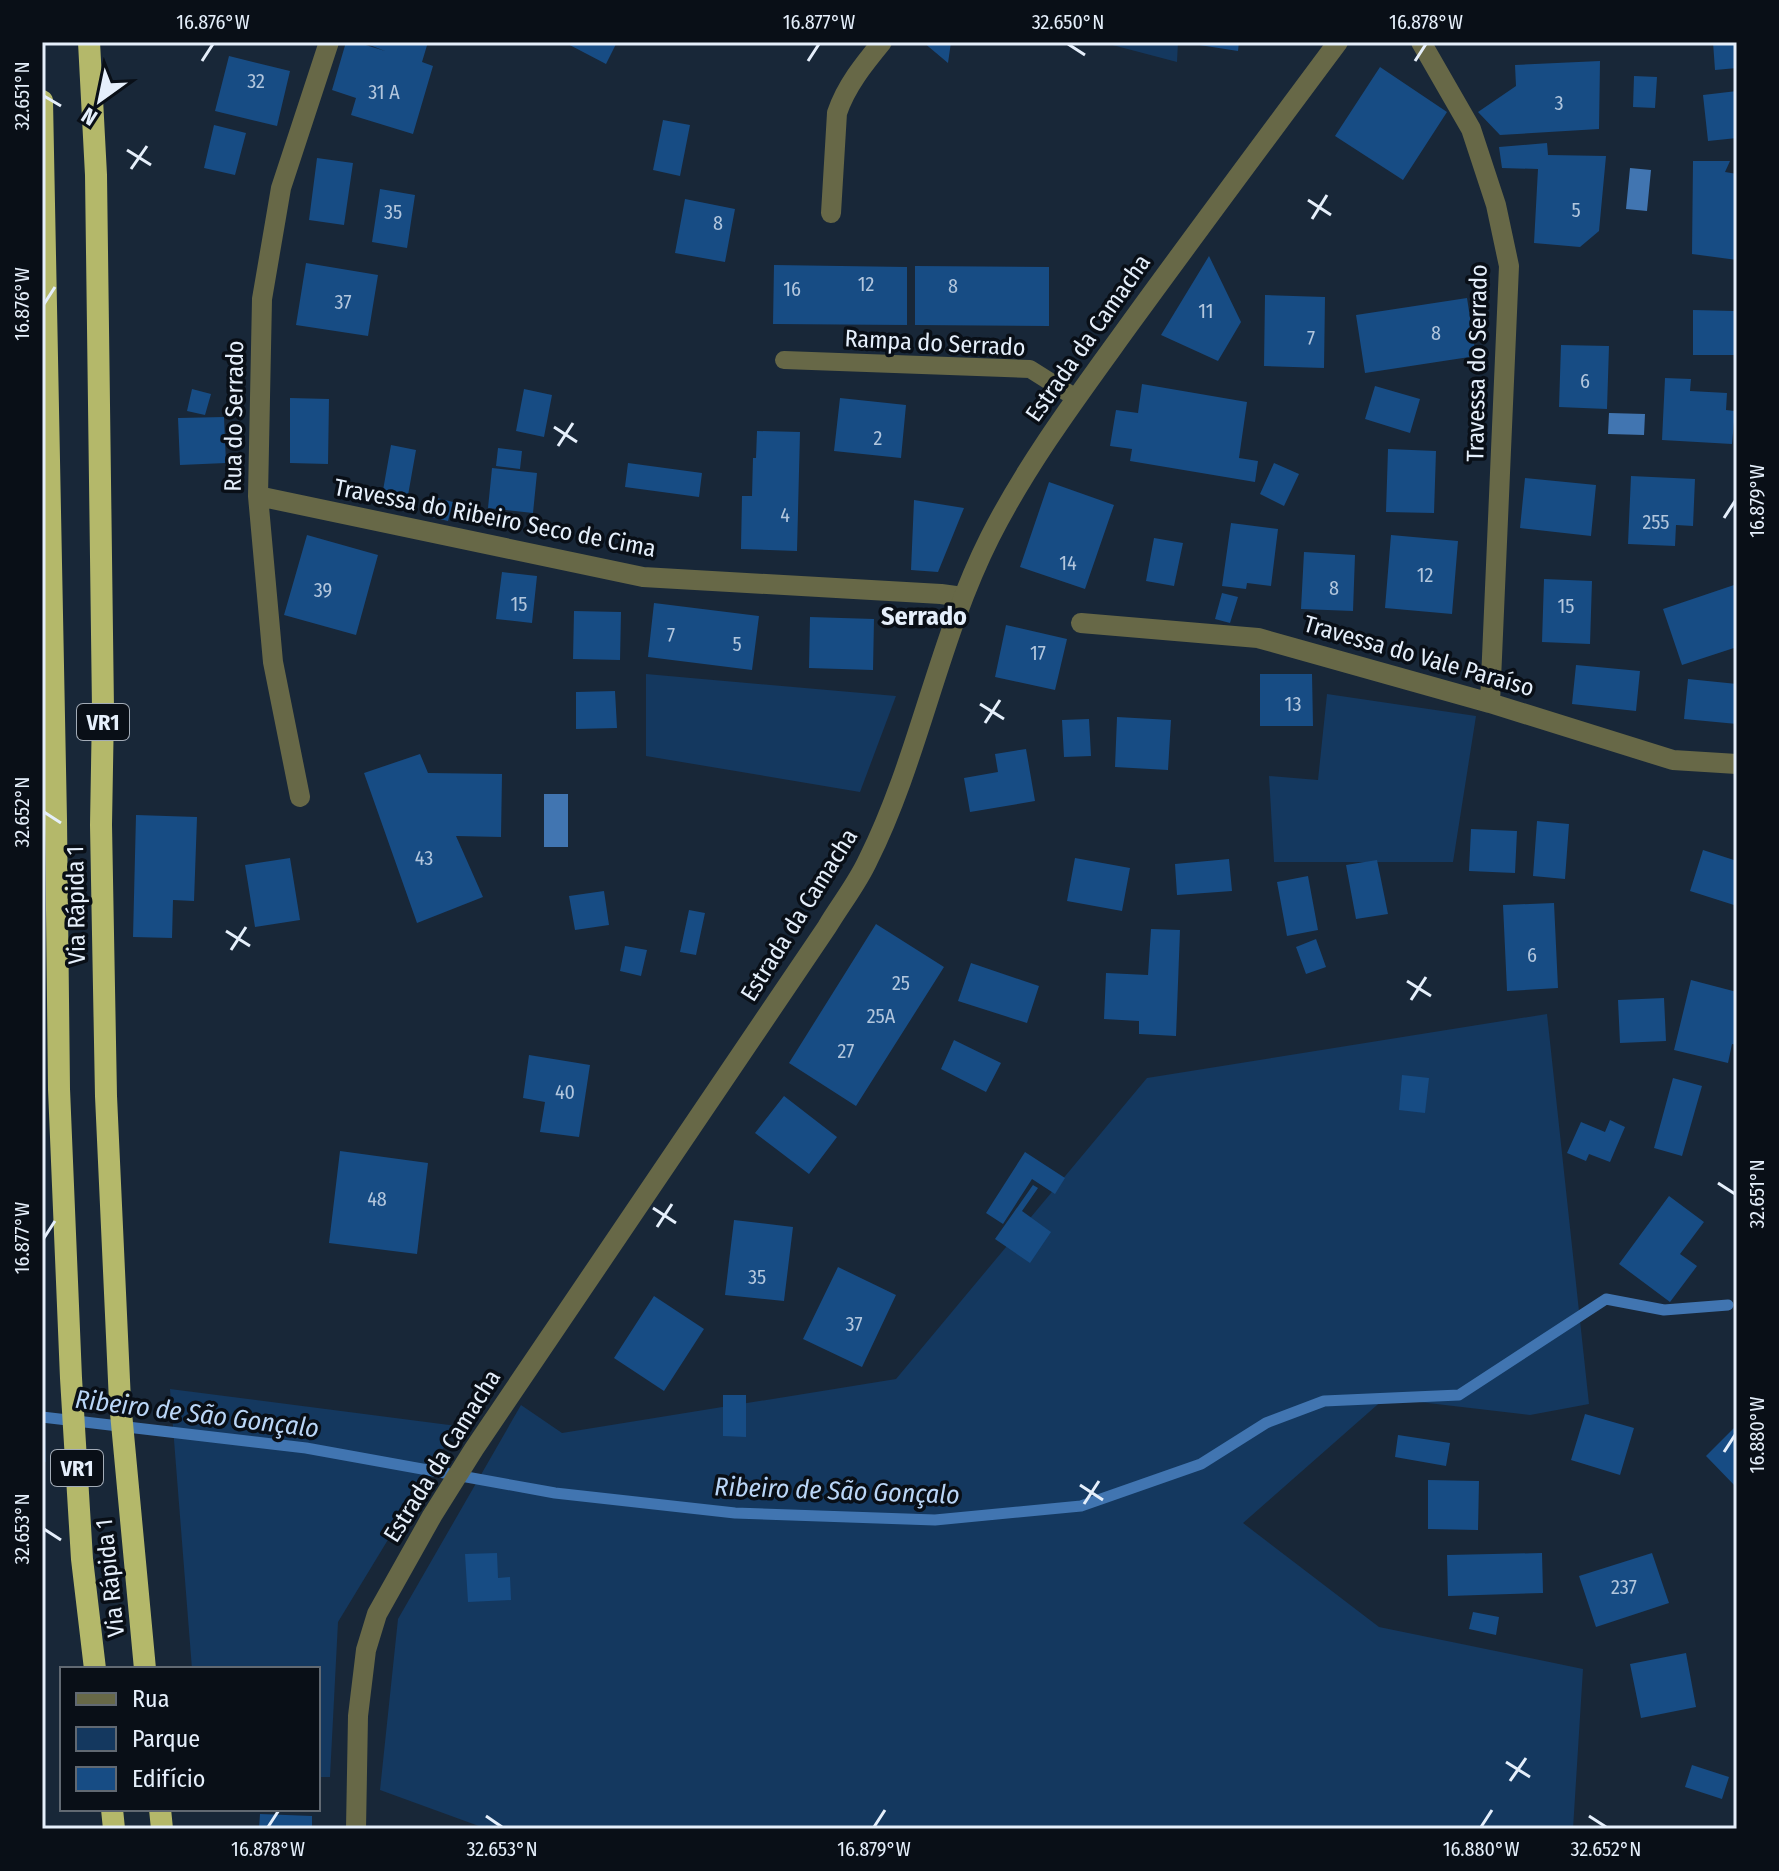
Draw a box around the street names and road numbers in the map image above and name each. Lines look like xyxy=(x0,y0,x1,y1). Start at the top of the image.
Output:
street label: Estrada da Camacha xyxy=(1020,249,1156,427)
street label: Travessa do Serrado xyxy=(1461,264,1493,462)
street label: Rampa do Serrado xyxy=(844,324,1026,362)
street label: Rua do Serrado xyxy=(219,340,249,492)
street label: Travessa do Ribeiro Seco de Cima xyxy=(332,473,658,563)
street label: Travessa do Vale Paraíso xyxy=(1301,610,1537,702)
road number: VR1 xyxy=(77,704,129,740)
street label: Estrada da Camacha xyxy=(735,824,863,1006)
street label: Via Rápida 1 xyxy=(61,845,91,965)
street label: Estrada da Camacha xyxy=(378,1365,506,1547)
road number: VR1 xyxy=(51,1450,103,1486)
street label: Via Rápida 1 xyxy=(90,1518,130,1638)

